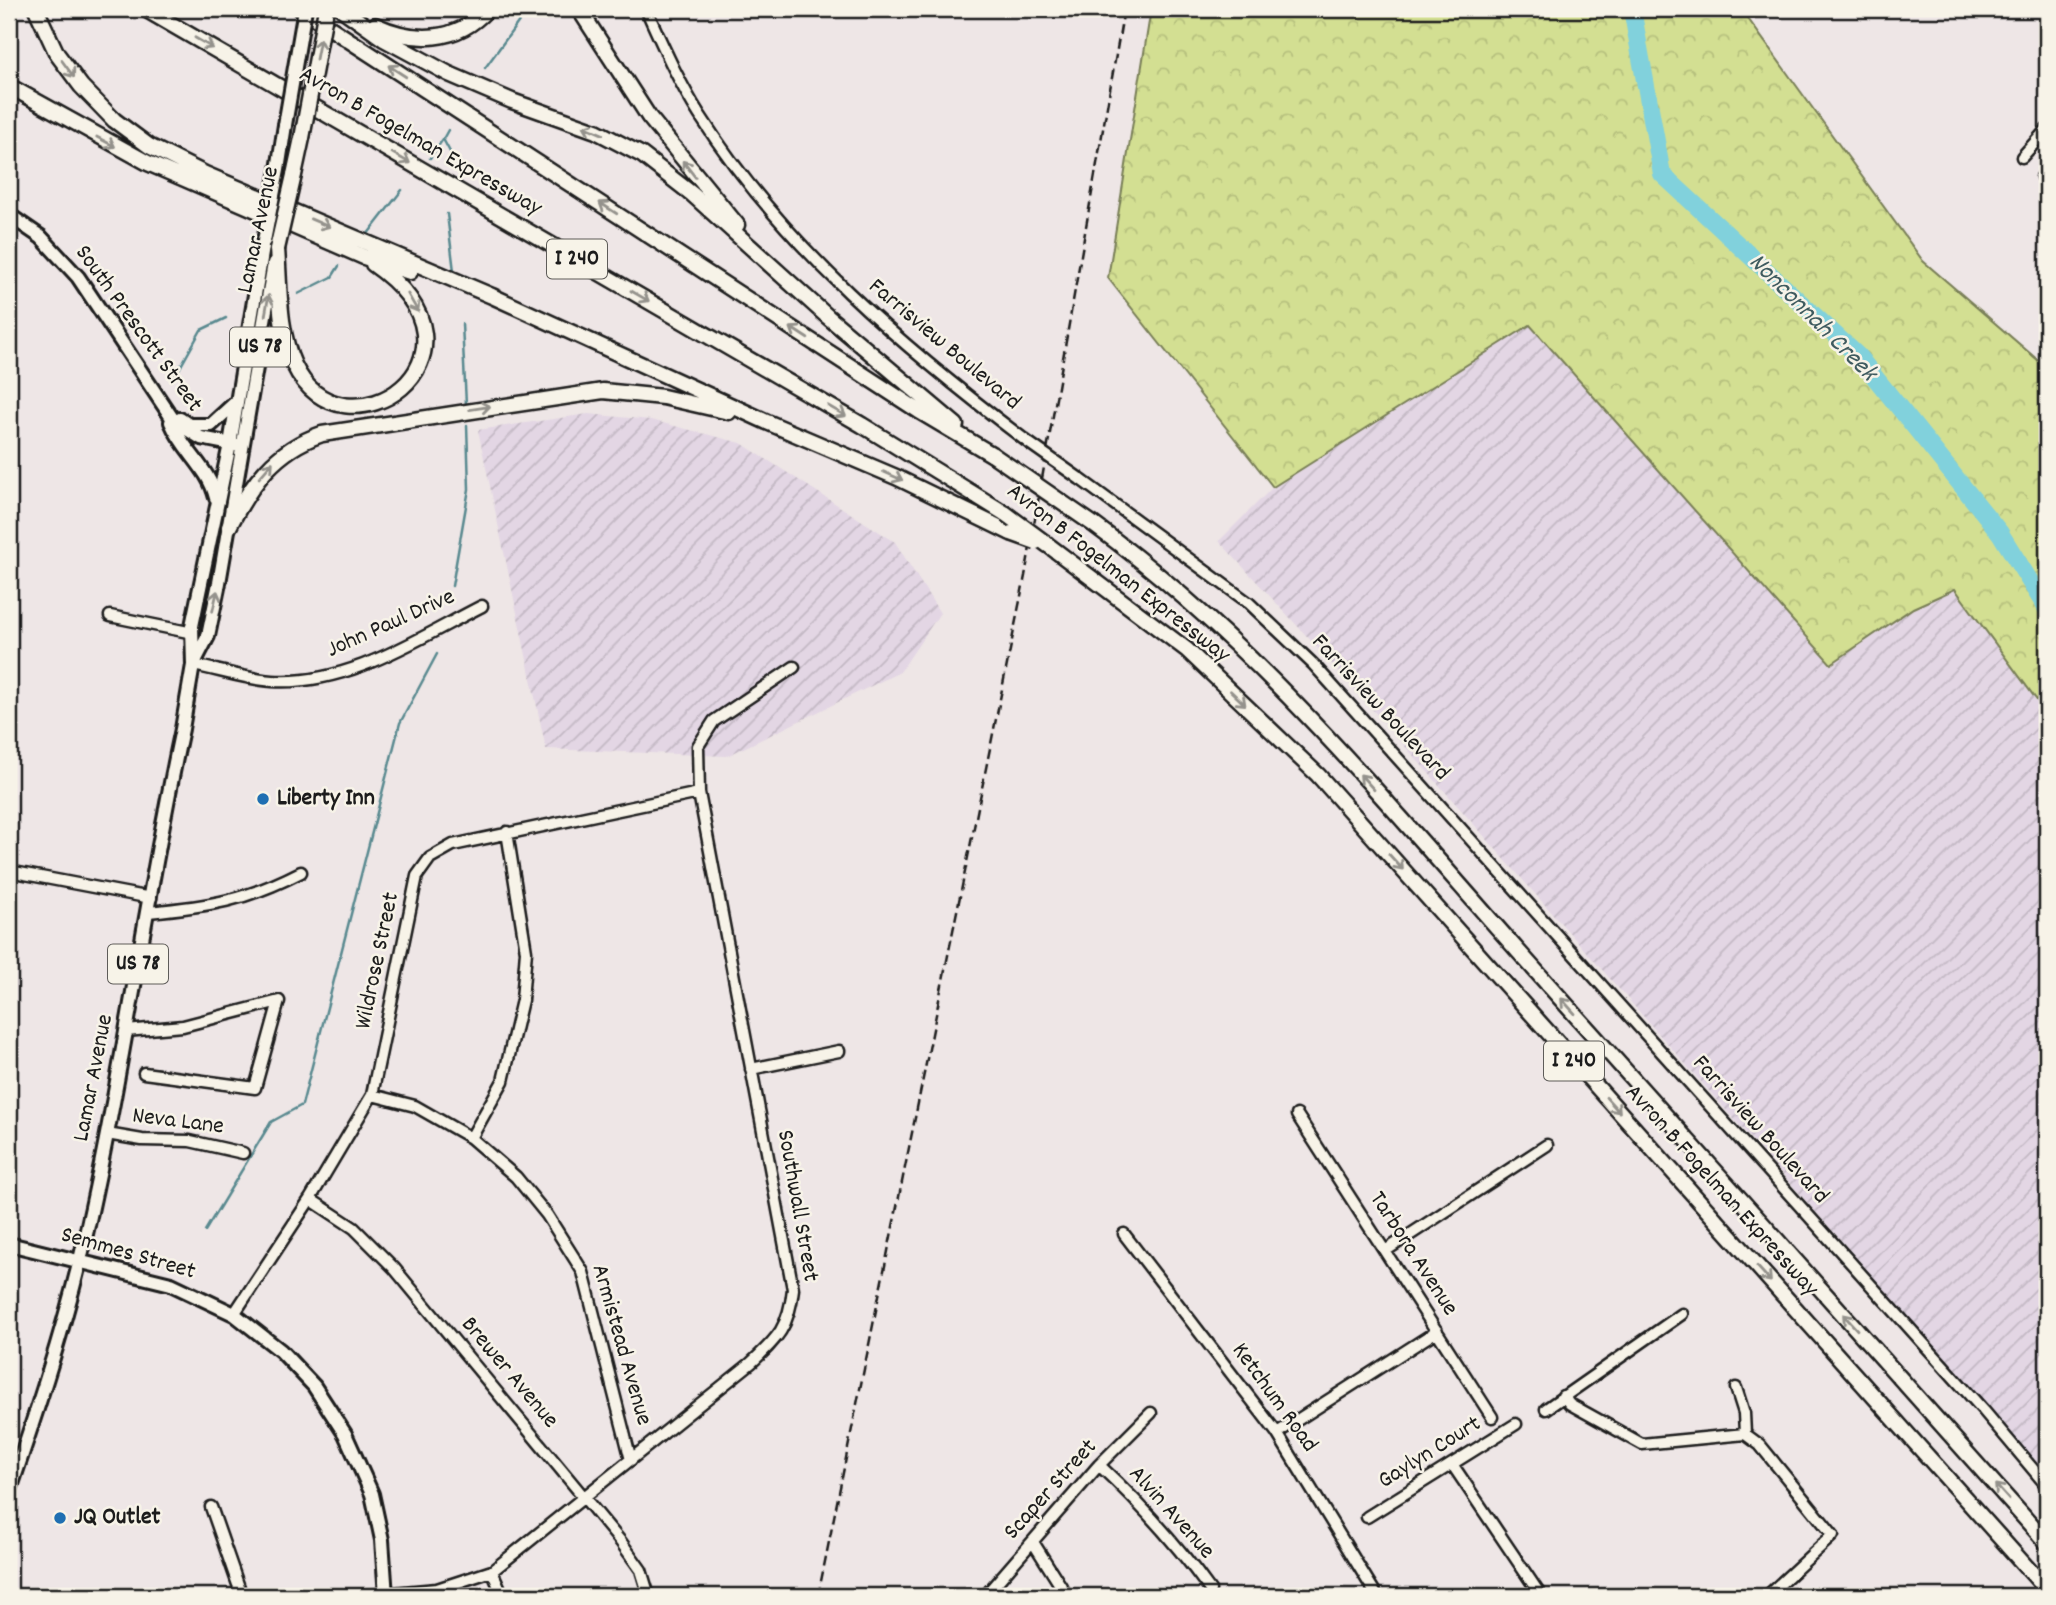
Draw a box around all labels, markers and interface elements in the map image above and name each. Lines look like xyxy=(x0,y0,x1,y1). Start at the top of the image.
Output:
one-way arrow xyxy=(194,36,214,50)
one-way arrow xyxy=(312,38,326,61)
street label: Avron B Fogelman Expressway xyxy=(292,58,549,226)
one-way arrow xyxy=(61,59,75,78)
one-way arrow xyxy=(388,64,407,78)
one-way arrow xyxy=(583,123,605,136)
one-way arrow xyxy=(95,135,116,149)
one-way arrow xyxy=(390,151,410,165)
one-way arrow xyxy=(682,160,697,178)
street label: Lamar Avenue xyxy=(229,163,289,297)
one-way arrow xyxy=(599,201,618,216)
one-way arrow xyxy=(309,218,331,231)
street label: South Prescott Street xyxy=(66,238,210,420)
road number: I 240 xyxy=(547,240,607,278)
water label: Nonconnah Creek xyxy=(1739,245,1886,392)
street label: Farrisview Boulevard xyxy=(860,271,1028,419)
one-way arrow xyxy=(630,289,650,303)
one-way arrow xyxy=(406,292,420,312)
one-way arrow xyxy=(261,294,274,317)
one-way arrow xyxy=(789,325,809,339)
road number: US 78 xyxy=(230,328,290,366)
one-way arrow xyxy=(468,401,491,414)
one-way arrow xyxy=(826,404,846,418)
one-way arrow xyxy=(258,461,274,479)
one-way arrow xyxy=(882,470,903,483)
street label: Avron B Fogelman Expressway xyxy=(999,476,1238,673)
street label: John Paul Drive xyxy=(322,581,460,667)
one-way arrow xyxy=(209,590,223,613)
street label: Farrisview Boulevard xyxy=(1303,627,1457,789)
one-way arrow xyxy=(1229,690,1246,707)
one-way arrow xyxy=(1359,774,1376,791)
place label: Liberty Inn xyxy=(277,782,375,816)
marker: Liberty Inn xyxy=(255,791,271,807)
one-way arrow xyxy=(1388,853,1404,871)
street label: Wildrose Street xyxy=(347,889,409,1033)
road number: US 78 xyxy=(108,945,168,984)
one-way arrow xyxy=(1560,998,1576,1016)
street label: Lamar Avenue xyxy=(65,1011,123,1145)
road number: I 240 xyxy=(1544,1042,1604,1080)
street label: Farrisview Boulevard xyxy=(1684,1048,1836,1212)
street label: Avron B Fogelman Expressway xyxy=(1616,1077,1827,1306)
one-way arrow xyxy=(1605,1095,1621,1113)
street label: Neva Lane xyxy=(130,1100,226,1144)
street label: Southwall Street xyxy=(767,1128,827,1285)
street label: Tarbora Avenue xyxy=(1360,1185,1466,1323)
street label: Semmes Street xyxy=(57,1219,199,1289)
street label: Armistead Avenue xyxy=(582,1260,660,1430)
one-way arrow xyxy=(1756,1265,1773,1282)
street label: Brewer Avenue xyxy=(452,1310,566,1436)
one-way arrow xyxy=(1842,1313,1858,1331)
street label: Ketchum Road xyxy=(1223,1336,1325,1460)
street label: Gaylyn Court xyxy=(1372,1408,1488,1498)
street label: Scaper Street xyxy=(996,1432,1106,1548)
street label: Alvin Avenue xyxy=(1120,1459,1222,1567)
one-way arrow xyxy=(1994,1483,2010,1501)
place label: JQ Outlet xyxy=(74,1501,160,1535)
marker: JQ Outlet xyxy=(52,1510,68,1526)

